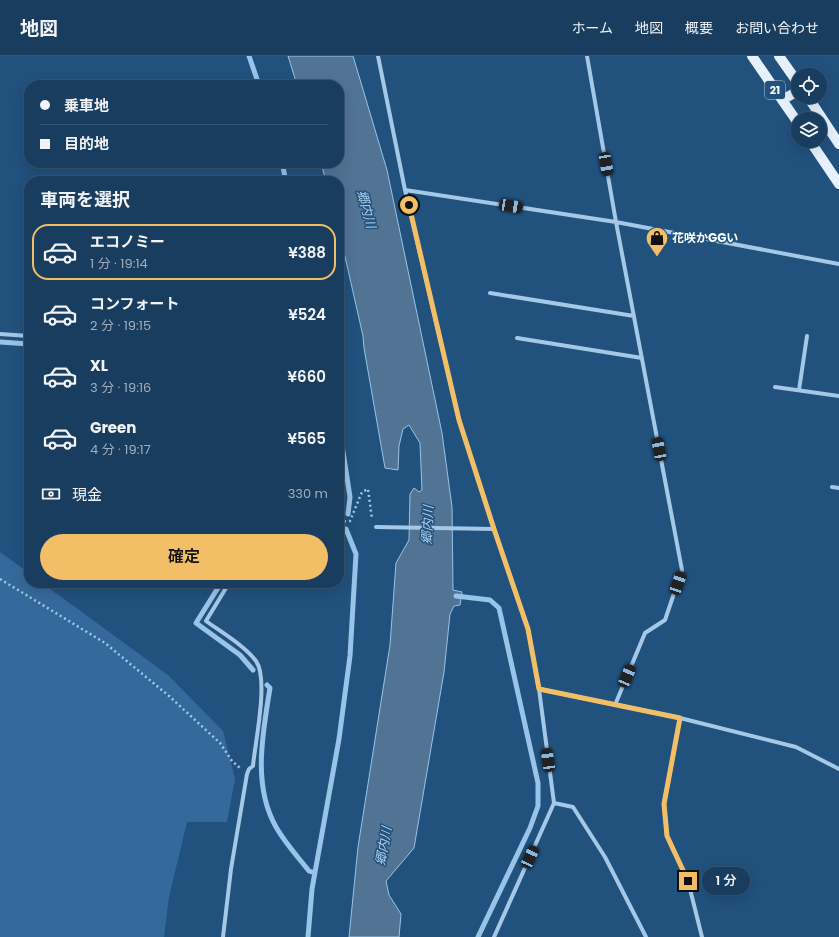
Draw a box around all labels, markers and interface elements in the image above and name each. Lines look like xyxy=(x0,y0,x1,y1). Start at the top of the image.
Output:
text: 地図 xyxy=(20,15,58,42)
text: ホーム xyxy=(571,18,613,38)
text: 地図 xyxy=(635,18,663,38)
text: 概要 xyxy=(685,18,713,38)
text: お問い合わせ xyxy=(735,18,819,38)
map controls xyxy=(791,68,827,148)
button: locate xyxy=(791,68,827,104)
road number: 21 xyxy=(765,81,785,99)
text: 乗車地 xyxy=(64,95,109,116)
button: layers xyxy=(791,112,827,148)
text: 目的地 xyxy=(64,133,109,154)
car xyxy=(598,151,614,177)
text: 車両を選択 xyxy=(40,187,130,212)
water label: 郷内川 xyxy=(352,188,381,232)
route start xyxy=(400,196,418,214)
car xyxy=(498,198,524,214)
shop icon: 花咲かGGい xyxy=(644,225,670,258)
place label: 花咲かGGい xyxy=(672,229,738,246)
text: エコノミー xyxy=(90,231,165,252)
icon: car xyxy=(42,234,78,270)
text: ¥388 xyxy=(288,242,326,263)
text: 1 分 · 19:14 xyxy=(90,254,148,273)
text: コンフォート xyxy=(90,293,180,314)
icon: car xyxy=(42,296,78,332)
text: ¥524 xyxy=(288,304,326,325)
text: 2 分 · 19:15 xyxy=(90,316,151,335)
text: XL xyxy=(90,355,108,376)
icon: car xyxy=(42,358,78,394)
text: ¥660 xyxy=(288,366,326,387)
text: 3 分 · 19:16 xyxy=(90,378,151,397)
text: Green xyxy=(90,417,136,438)
icon: car xyxy=(42,420,78,456)
text: ¥565 xyxy=(288,428,326,449)
car xyxy=(651,436,667,462)
text: 4 分 · 19:17 xyxy=(90,440,151,459)
icon: cash xyxy=(40,483,62,505)
text: 現金 xyxy=(72,484,102,505)
text: 330 m xyxy=(288,484,328,503)
water label: 郷内川 xyxy=(417,503,438,545)
button: 確定 xyxy=(40,534,328,580)
car xyxy=(668,570,688,596)
car xyxy=(617,663,637,689)
car xyxy=(540,747,556,773)
water label: 郷内川 xyxy=(371,823,397,867)
car xyxy=(519,844,541,870)
callout: 1 分 xyxy=(702,867,750,895)
text: 1 分 xyxy=(716,871,736,890)
route end xyxy=(679,872,697,890)

